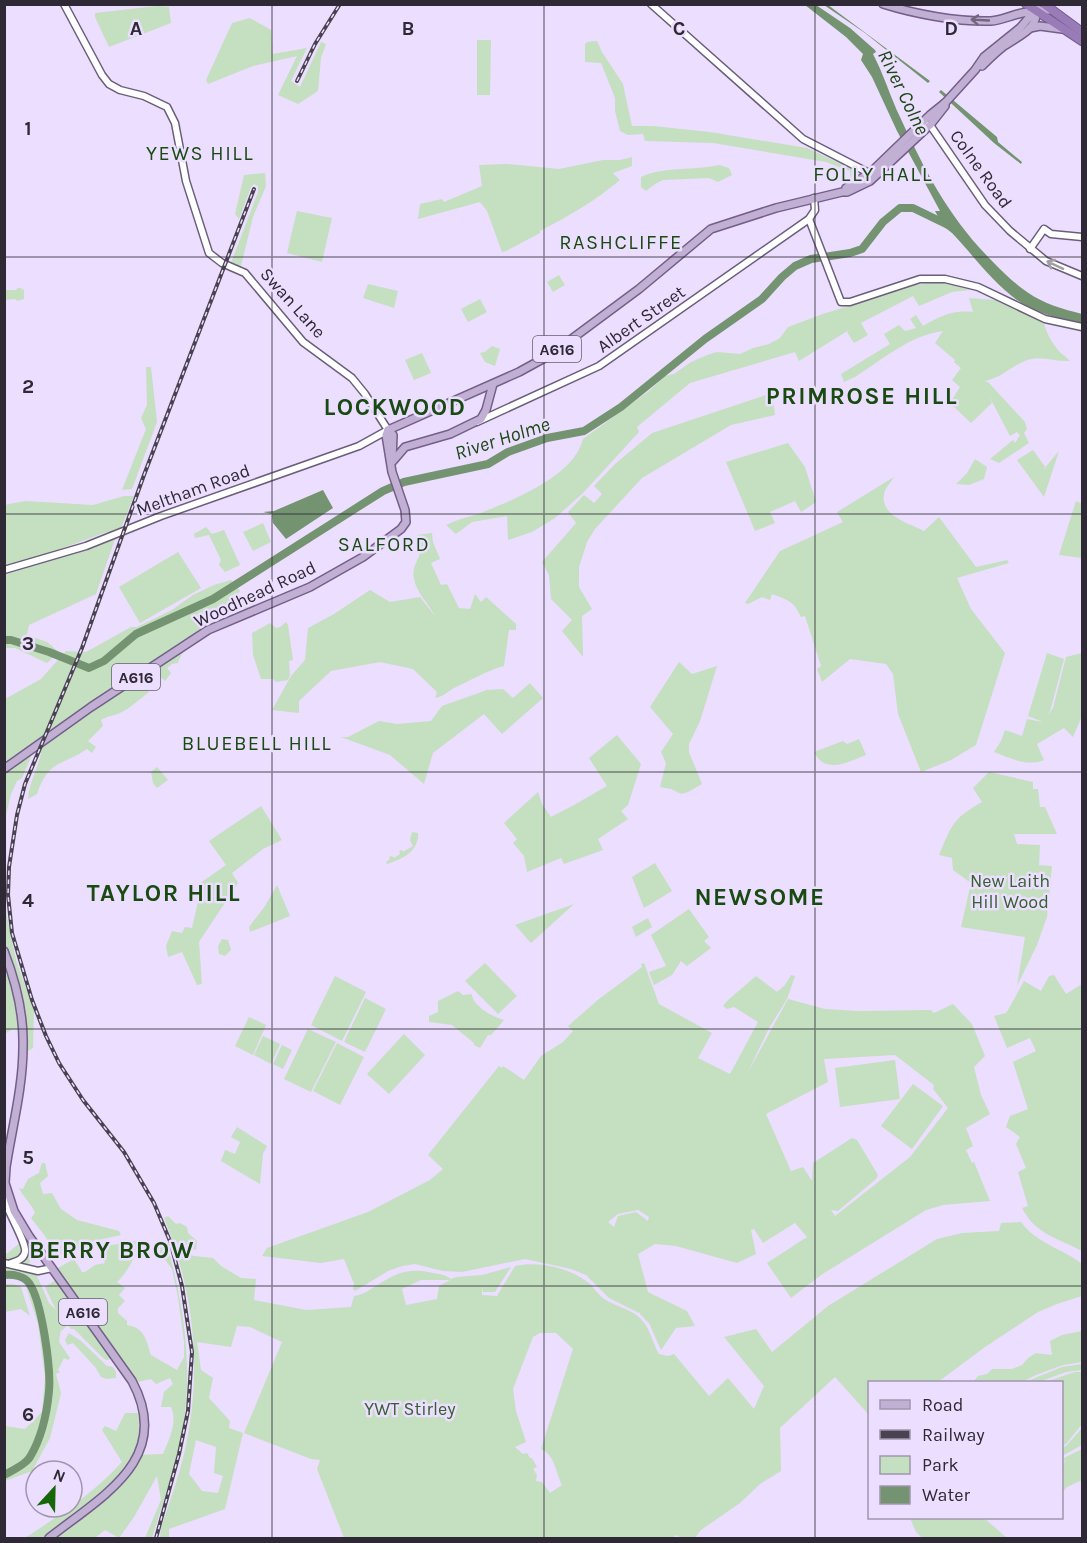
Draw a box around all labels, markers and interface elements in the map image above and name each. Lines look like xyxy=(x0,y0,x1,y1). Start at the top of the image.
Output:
one-way arrow xyxy=(971,14,991,26)
text: A xyxy=(130,17,143,40)
text: B xyxy=(402,17,414,40)
text: C xyxy=(673,17,685,40)
text: D xyxy=(944,17,958,40)
water label: River Colne xyxy=(873,46,934,139)
text: 1 xyxy=(24,117,32,140)
street label: Colne Road xyxy=(945,125,1017,213)
district label: YEWS HILL xyxy=(146,142,254,165)
district label: FOLLY HALL xyxy=(813,162,933,186)
district label: RASHCLIFFE xyxy=(559,231,683,254)
one-way arrow xyxy=(1046,259,1064,271)
street label: Swan Lane xyxy=(256,263,330,343)
street label: Albert Street xyxy=(593,281,689,357)
road number: A616 xyxy=(533,336,581,362)
text: 2 xyxy=(22,375,34,398)
district label: PRIMROSE HILL xyxy=(766,382,958,410)
district label: LOCKWOOD xyxy=(323,393,467,421)
water label: River Holme xyxy=(452,412,553,465)
street label: Meltham Road xyxy=(133,459,253,521)
district label: SALFORD xyxy=(338,533,430,556)
street label: Woodhead Road xyxy=(190,556,320,632)
text: 3 xyxy=(22,632,34,655)
road number: A616 xyxy=(112,664,160,690)
district label: BLUEBELL HILL xyxy=(182,732,332,755)
park label: New Laith Hill Wood xyxy=(970,870,1050,913)
district label: TAYLOR HILL xyxy=(87,879,241,907)
district label: NEWSOME xyxy=(694,883,826,911)
text: 4 xyxy=(22,889,34,912)
text: 5 xyxy=(22,1146,34,1169)
district label: BERRY BROW xyxy=(29,1236,195,1264)
road number: A616 xyxy=(59,1299,107,1325)
legend xyxy=(868,1381,1063,1519)
text: Road xyxy=(922,1394,963,1416)
park label: YWT Stirley xyxy=(364,1398,456,1420)
text: 6 xyxy=(22,1403,34,1426)
text: Railway xyxy=(922,1424,985,1446)
text: Park xyxy=(922,1454,959,1476)
north arrow xyxy=(24,1459,84,1519)
text: N xyxy=(51,1465,68,1487)
text: Water xyxy=(922,1484,970,1506)

